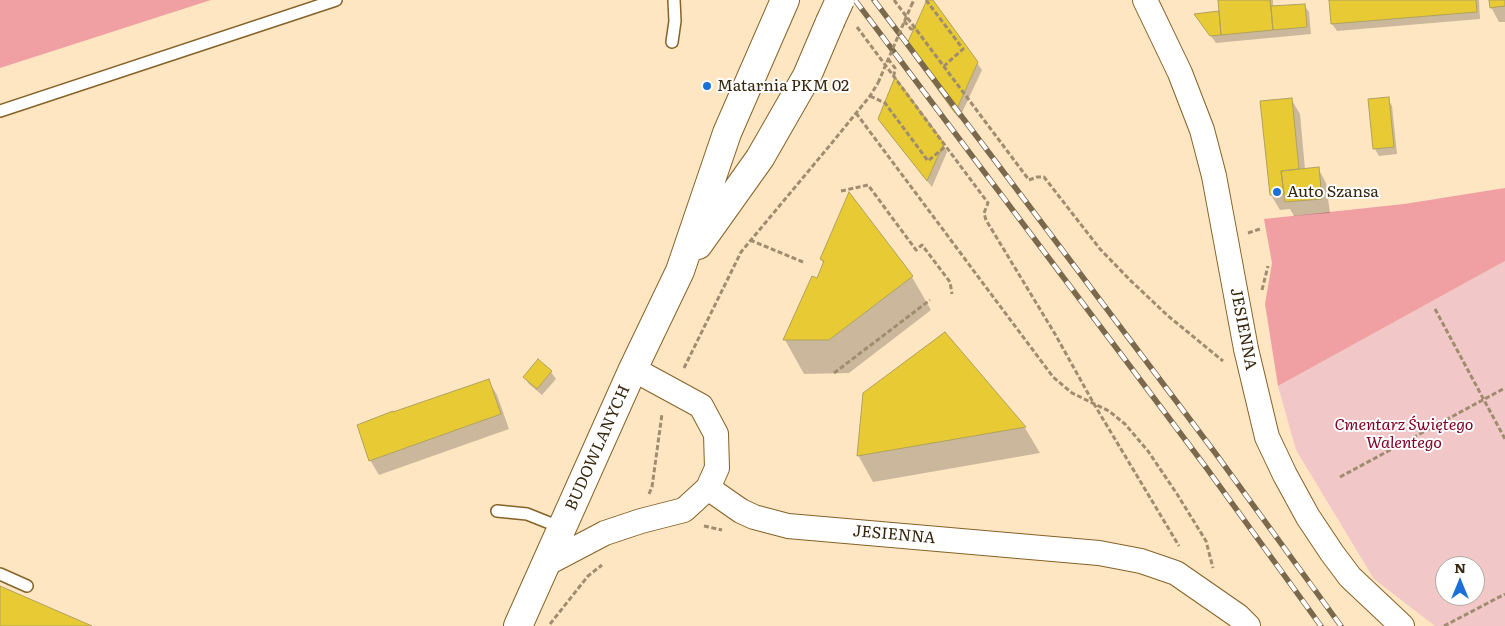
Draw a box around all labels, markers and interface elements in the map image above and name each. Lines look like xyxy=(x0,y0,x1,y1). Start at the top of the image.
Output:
place label: Matarnia PKM 02 xyxy=(717,76,849,96)
marker: Matarnia PKM 02 xyxy=(701,80,713,92)
place label: Auto Szansa xyxy=(1287,182,1379,202)
marker: Auto Szansa xyxy=(1271,186,1283,198)
street label: JESIENNA xyxy=(1226,286,1260,372)
street label: BUDOWLANYCH xyxy=(562,382,634,514)
park label: Cmentarz Świętego Walentego xyxy=(1335,415,1473,453)
street label: JESIENNA xyxy=(852,522,936,548)
north arrow xyxy=(1435,556,1485,606)
text: N xyxy=(1454,557,1466,577)

